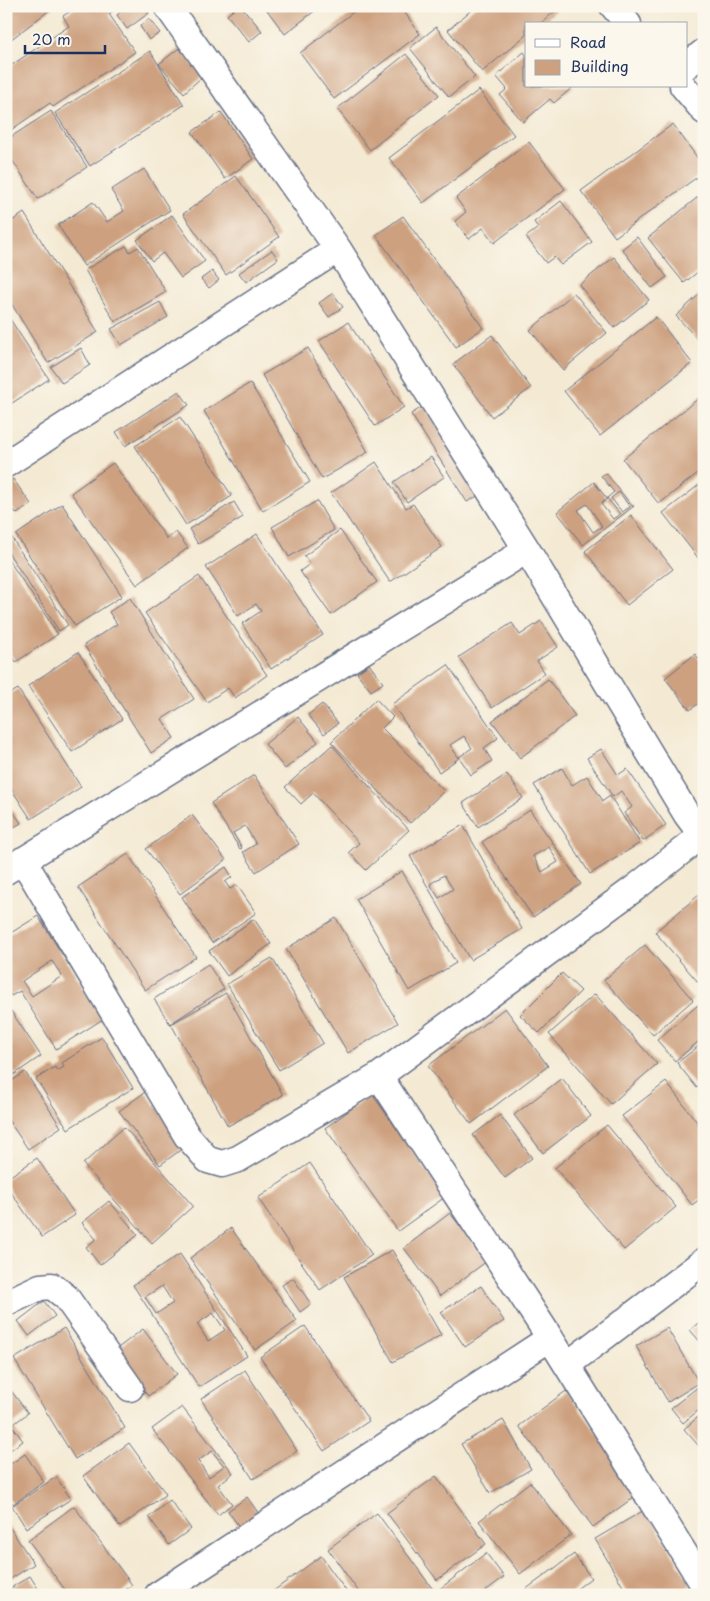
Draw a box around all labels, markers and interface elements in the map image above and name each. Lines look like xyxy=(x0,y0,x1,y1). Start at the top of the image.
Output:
scale bar xyxy=(25,22,105,54)
legend xyxy=(525,22,688,88)
text: 20 m xyxy=(32,27,71,50)
text: Road xyxy=(570,30,606,53)
text: Building xyxy=(570,54,629,77)

